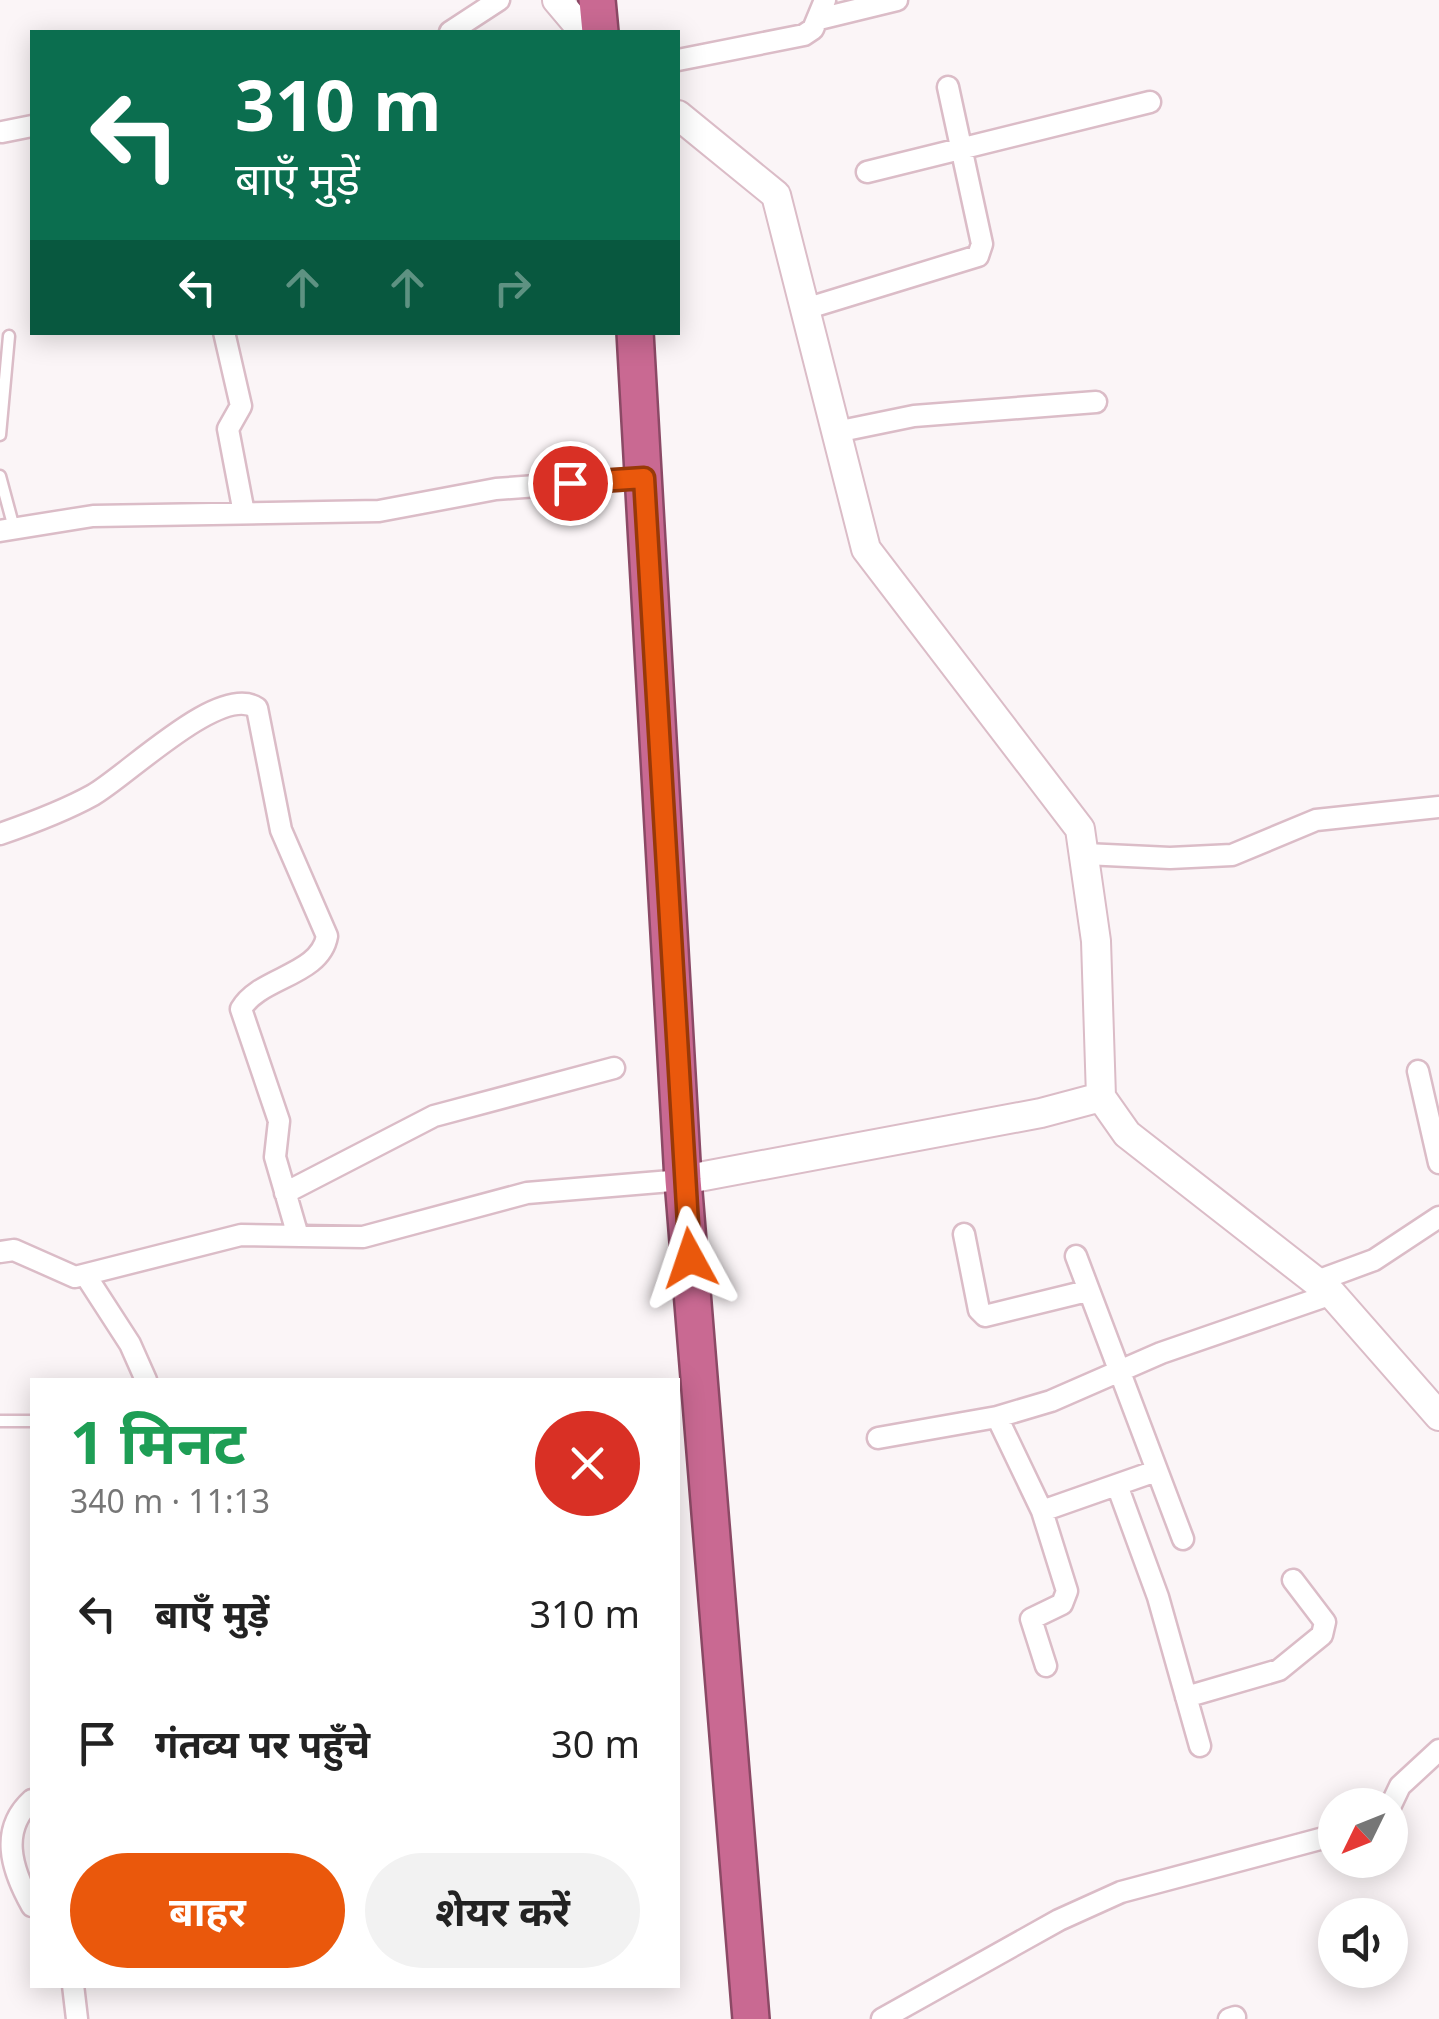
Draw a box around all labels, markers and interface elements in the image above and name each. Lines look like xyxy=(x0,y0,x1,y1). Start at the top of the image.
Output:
text: 310 m xyxy=(235,56,442,152)
icon: left xyxy=(70,70,200,200)
text: बाएँ मुड़ें xyxy=(235,147,360,208)
icon: left xyxy=(170,260,225,315)
icon: ahead xyxy=(275,260,330,315)
icon: ahead xyxy=(380,260,435,315)
icon: right xyxy=(485,260,540,315)
pin xyxy=(528,441,613,526)
icon: arrive xyxy=(543,456,598,511)
position arrow xyxy=(638,1206,742,1310)
text: 1 मिनट xyxy=(70,1400,246,1482)
button: close xyxy=(535,1411,640,1516)
text: 340 m · 11:13 xyxy=(70,1479,270,1522)
icon: left xyxy=(70,1586,125,1641)
text: बाएँ मुड़ें xyxy=(155,1587,269,1639)
text: 310 m xyxy=(529,1587,640,1639)
icon: arrive xyxy=(70,1716,125,1771)
text: गंतव्य पर पहुँचे xyxy=(155,1717,370,1769)
text: 30 m xyxy=(551,1717,640,1769)
north arrow xyxy=(1318,1788,1408,1878)
map controls xyxy=(1318,1788,1408,1988)
button: बाहर xyxy=(70,1853,345,1968)
button: शेयर करें xyxy=(365,1853,640,1968)
button: sound xyxy=(1318,1898,1408,1988)

